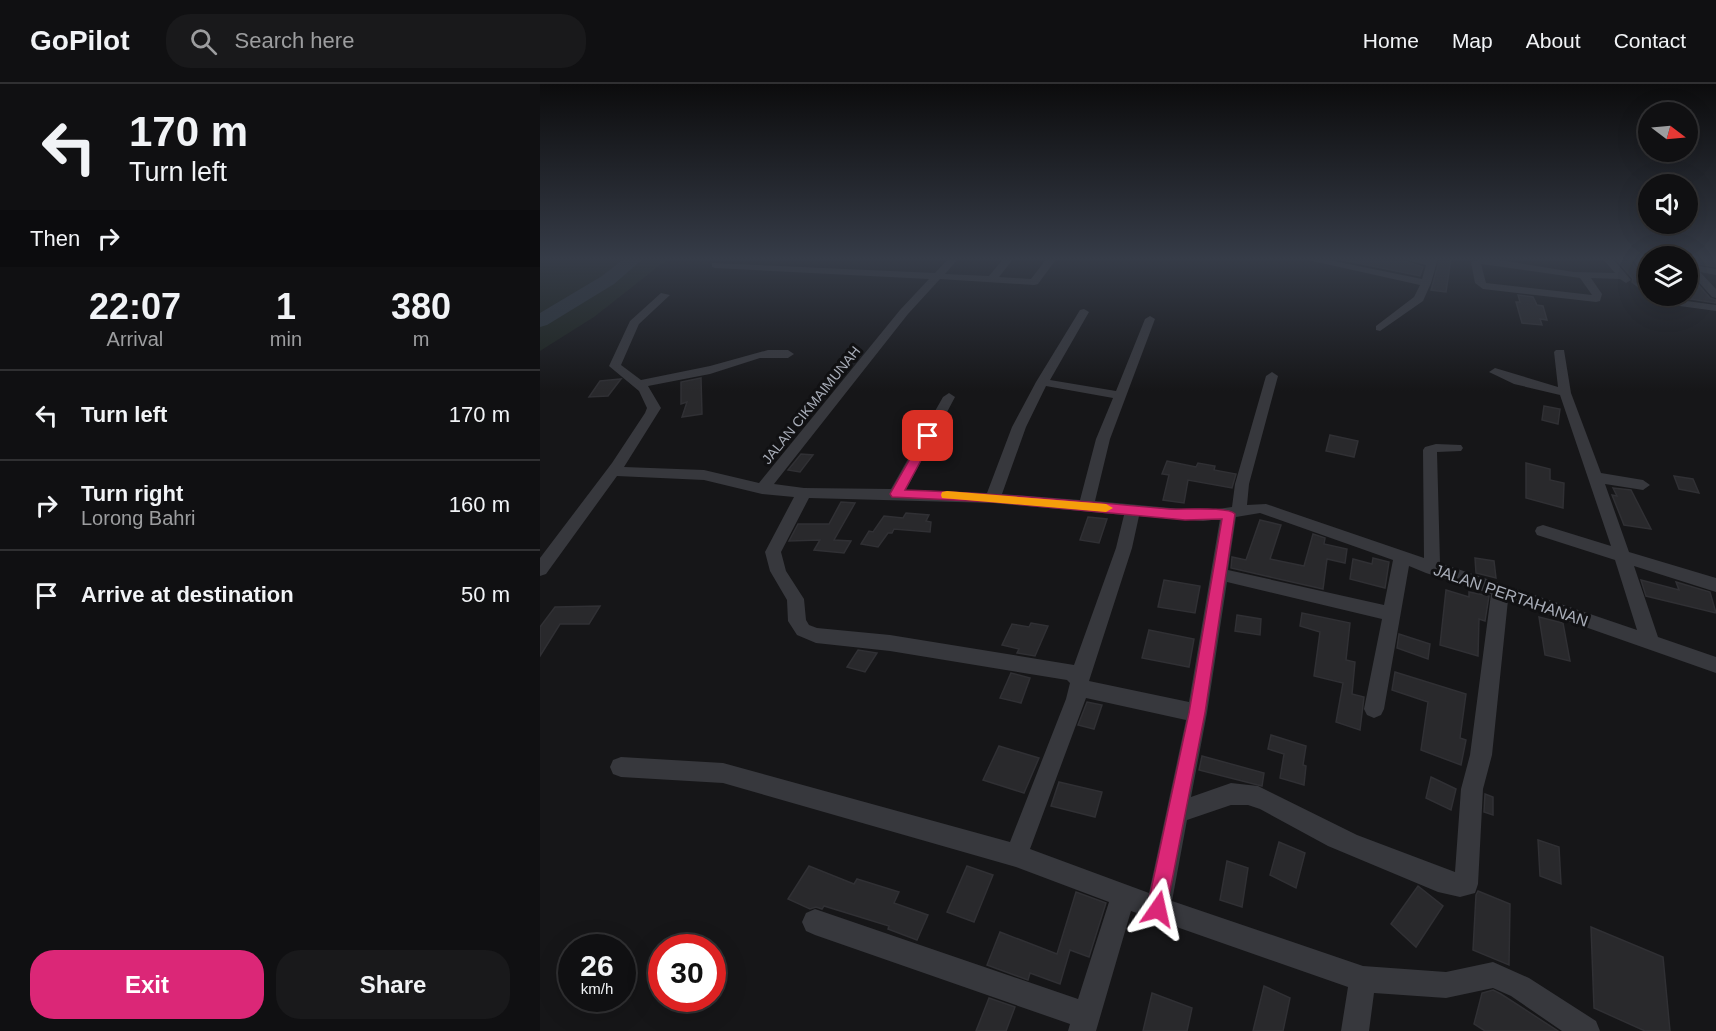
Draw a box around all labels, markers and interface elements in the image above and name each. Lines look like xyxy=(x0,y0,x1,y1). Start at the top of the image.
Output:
search box xyxy=(166,14,586,68)
text: GoPilot xyxy=(30,25,130,56)
icon: search xyxy=(187,25,220,58)
text: Search here xyxy=(235,28,354,53)
text: Home xyxy=(1363,29,1419,52)
text: Map xyxy=(1452,29,1493,52)
text: About xyxy=(1526,29,1581,52)
text: Contact xyxy=(1614,29,1686,52)
north arrow xyxy=(1638,102,1698,162)
map controls xyxy=(1638,102,1698,306)
icon: left xyxy=(30,108,108,186)
text: 170 m xyxy=(129,108,248,155)
text: Turn left xyxy=(129,157,227,187)
button: sound xyxy=(1638,174,1698,234)
icon: right xyxy=(92,222,125,255)
text: Then xyxy=(30,226,80,251)
button: layers xyxy=(1638,246,1698,306)
text: 22:07 xyxy=(89,286,181,327)
text: 1 xyxy=(276,286,296,327)
text: 380 xyxy=(391,286,451,327)
text: Arrival xyxy=(107,328,163,350)
text: min xyxy=(270,328,302,350)
text: m xyxy=(413,328,429,350)
street label: JALAN CIKMAIMUNAH xyxy=(759,343,863,467)
icon: left xyxy=(30,399,63,432)
text: Turn left xyxy=(81,402,167,427)
text: 170 m xyxy=(449,402,510,427)
pin xyxy=(902,410,953,461)
icon: arrive xyxy=(911,419,944,452)
text: Turn right xyxy=(81,481,183,506)
icon: right xyxy=(30,489,63,522)
text: 160 m xyxy=(449,492,510,517)
text: Lorong Bahri xyxy=(81,507,196,529)
street label: JALAN PERTAHANAN xyxy=(1431,561,1590,630)
icon: arrive xyxy=(30,579,63,612)
text: Arrive at destination xyxy=(81,582,294,607)
text: 50 m xyxy=(461,582,510,607)
position arrow xyxy=(1126,877,1190,941)
speed limit sign: 30 xyxy=(648,934,726,1012)
text: 26 xyxy=(580,949,614,982)
button: Exit xyxy=(30,950,264,1019)
button: Share xyxy=(276,950,510,1019)
text: km/h xyxy=(581,980,613,997)

